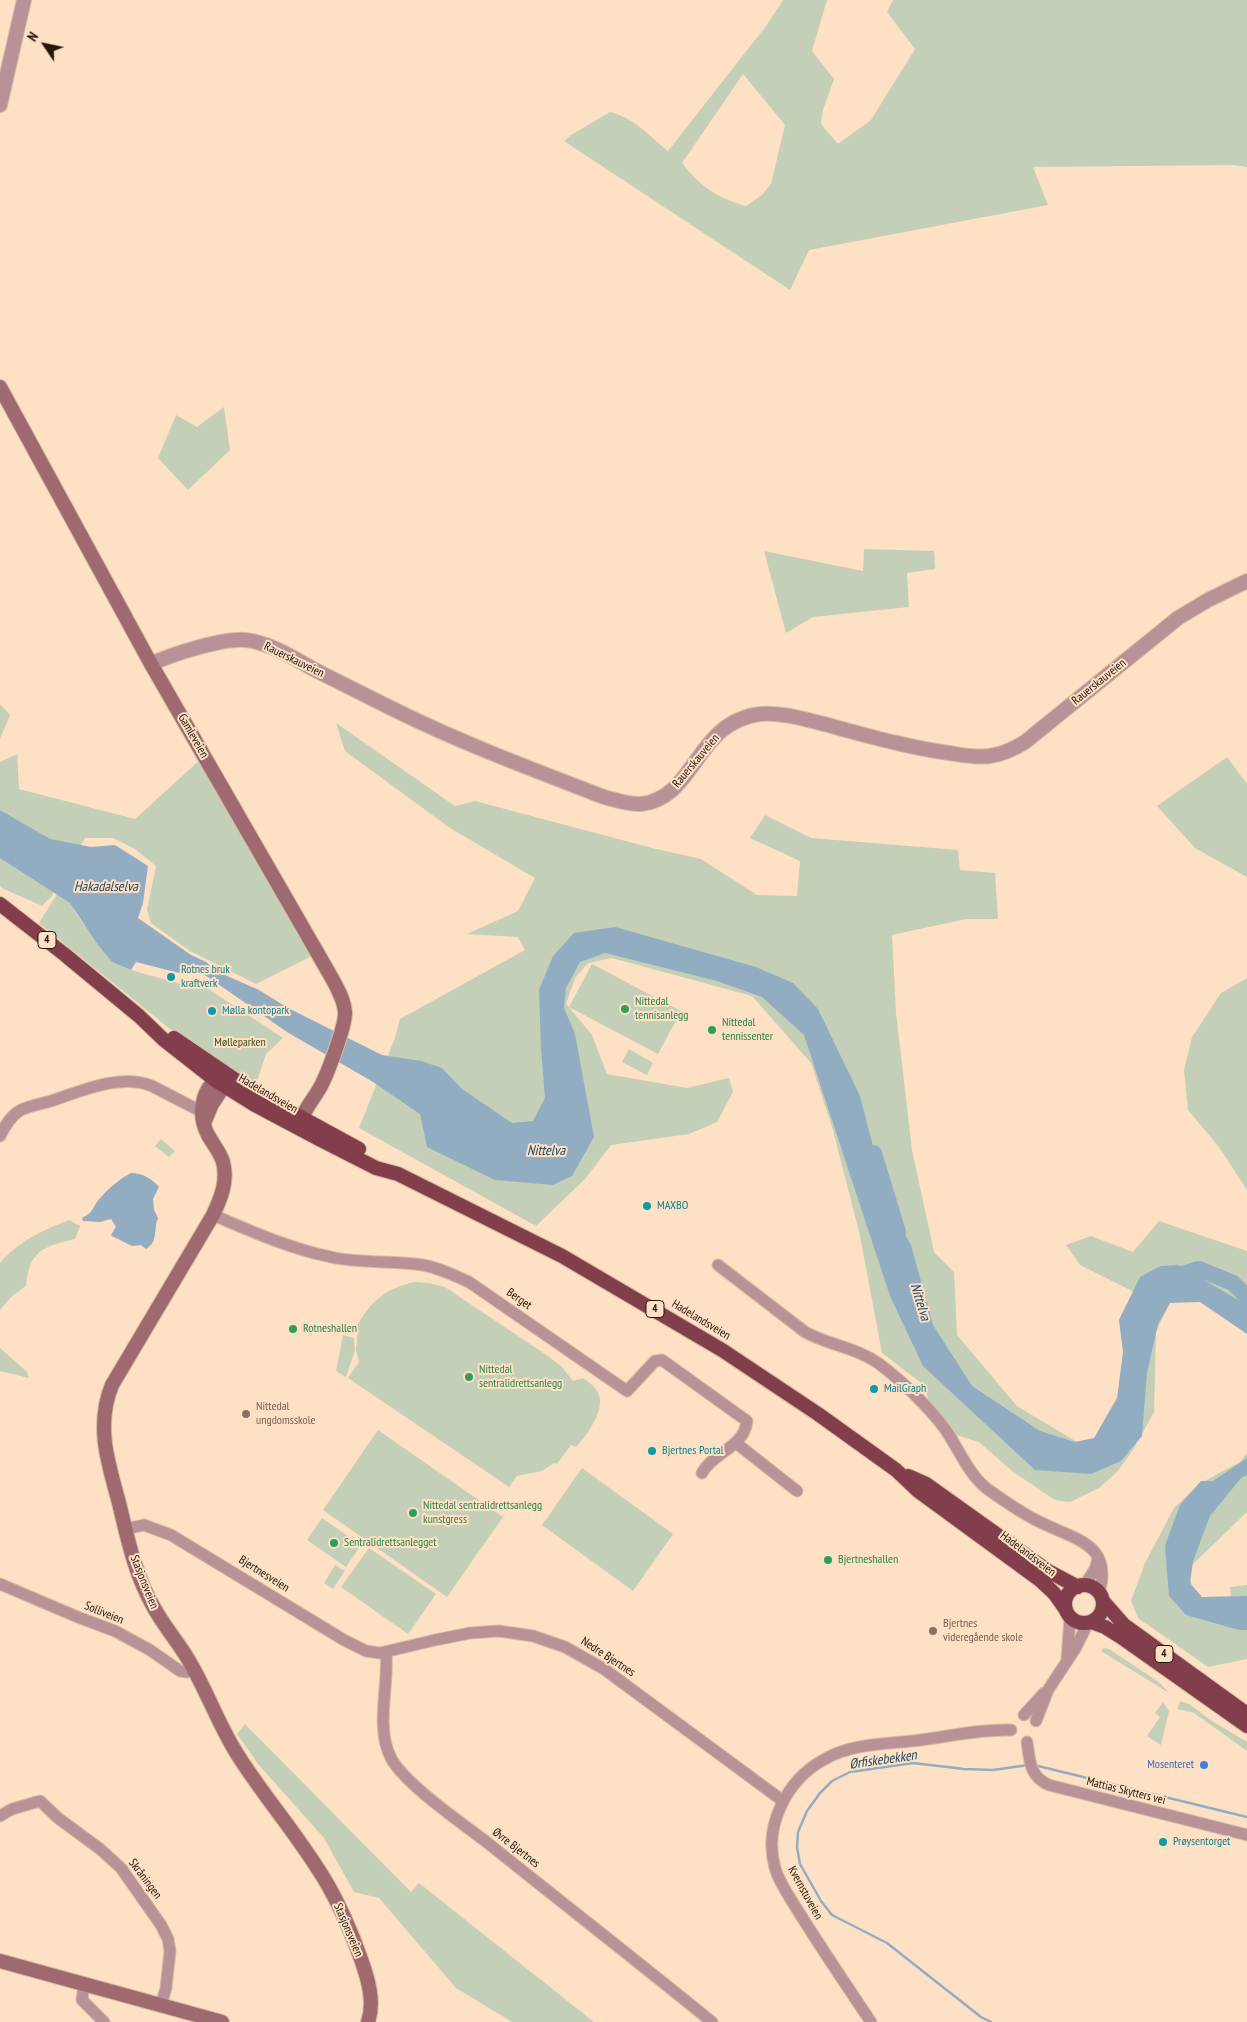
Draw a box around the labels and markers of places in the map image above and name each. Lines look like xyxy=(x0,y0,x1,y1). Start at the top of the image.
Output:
place label: Rotnes bruk kraftverk xyxy=(181,963,230,991)
marker: Rotnes bruk kraftverk xyxy=(165,971,177,983)
place label: Nittedal tennisanlegg xyxy=(635,995,688,1023)
marker: Nittedal tennisanlegg xyxy=(619,1003,631,1015)
place label: Mølla kontopark xyxy=(222,1004,289,1018)
marker: Mølla kontopark xyxy=(206,1005,218,1017)
place label: Nittedal tennissenter xyxy=(722,1016,773,1044)
marker: Nittedal tennissenter xyxy=(706,1024,718,1036)
place label: MAXBO xyxy=(657,1199,688,1213)
marker: MAXBO xyxy=(641,1200,653,1212)
place label: Rotneshallen xyxy=(303,1322,357,1336)
marker: Rotneshallen xyxy=(287,1323,299,1335)
place label: Nittedal sentralidrettsanlegg xyxy=(479,1363,562,1391)
marker: Nittedal sentralidrettsanlegg xyxy=(463,1371,475,1383)
place label: MailGraph xyxy=(884,1382,926,1396)
marker: MailGraph xyxy=(868,1383,880,1395)
place label: Nittedal ungdomsskole xyxy=(256,1400,315,1428)
marker: Nittedal ungdomsskole xyxy=(240,1408,252,1420)
place label: Bjertnes Portal xyxy=(662,1444,724,1458)
marker: Bjertnes Portal xyxy=(646,1445,658,1457)
place label: Nittedal sentralidrettsanlegg kunstgress xyxy=(423,1499,542,1527)
marker: Nittedal sentralidrettsanlegg kunstgress xyxy=(407,1507,419,1519)
place label: Sentralidrettsanlegget xyxy=(344,1536,437,1550)
marker: Sentralidrettsanlegget xyxy=(328,1537,340,1549)
place label: Bjertneshallen xyxy=(838,1553,898,1567)
marker: Bjertneshallen xyxy=(822,1554,834,1566)
place label: Bjertnes videregående skole xyxy=(943,1617,1023,1645)
marker: Bjertnes videregående skole xyxy=(927,1625,939,1637)
place label: Mosenteret xyxy=(1147,1758,1194,1772)
marker: Mosenteret xyxy=(1198,1759,1210,1771)
place label: Prøysentorget xyxy=(1173,1835,1230,1849)
marker: Prøysentorget xyxy=(1157,1836,1169,1848)

